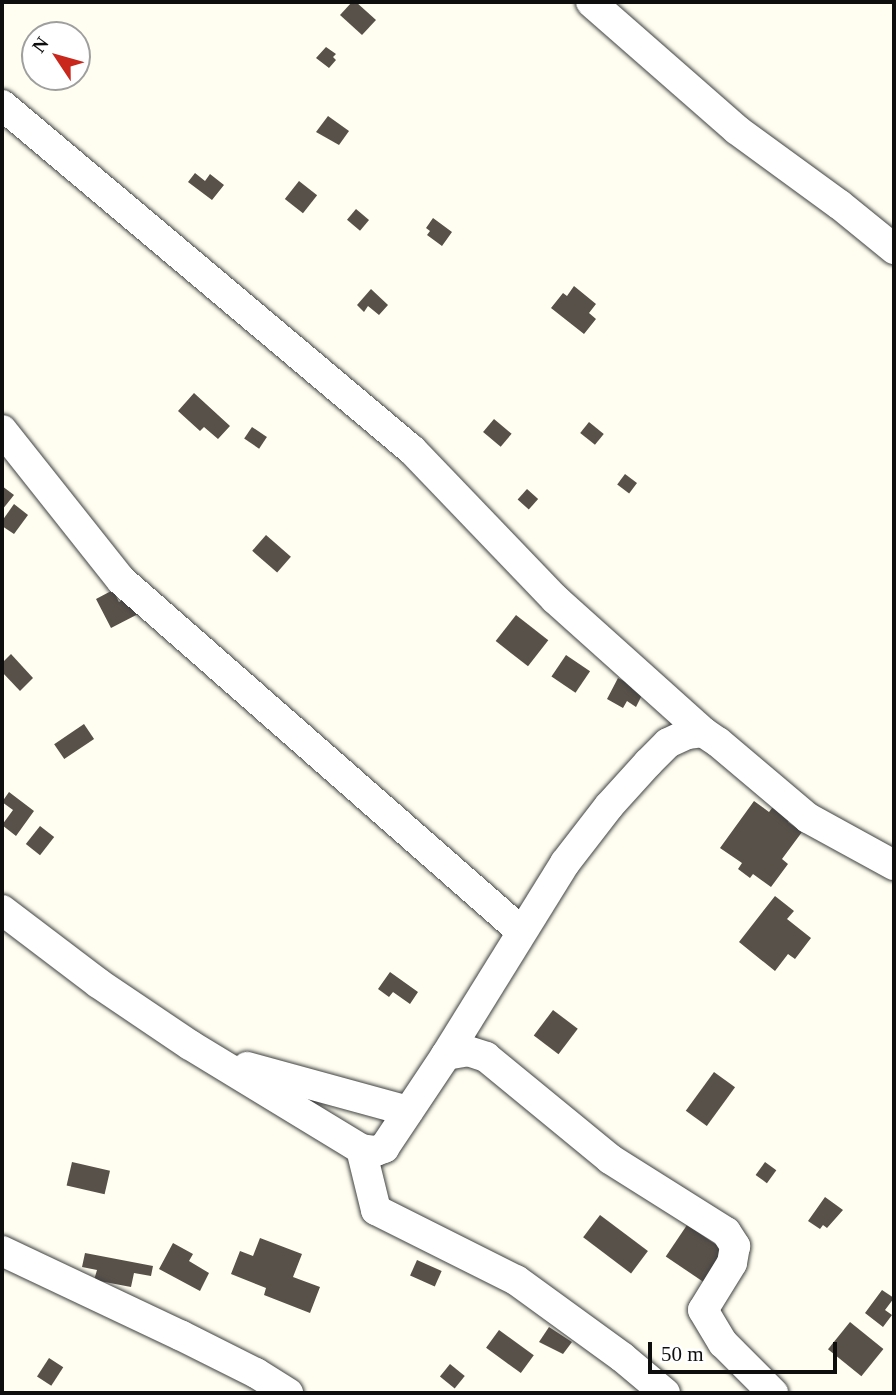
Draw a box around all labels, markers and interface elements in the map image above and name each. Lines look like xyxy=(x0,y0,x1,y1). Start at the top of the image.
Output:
north arrow xyxy=(21,21,91,91)
text: N xyxy=(28,33,53,56)
scale bar xyxy=(651,1328,840,1372)
text: 50 m xyxy=(661,1342,704,1366)

